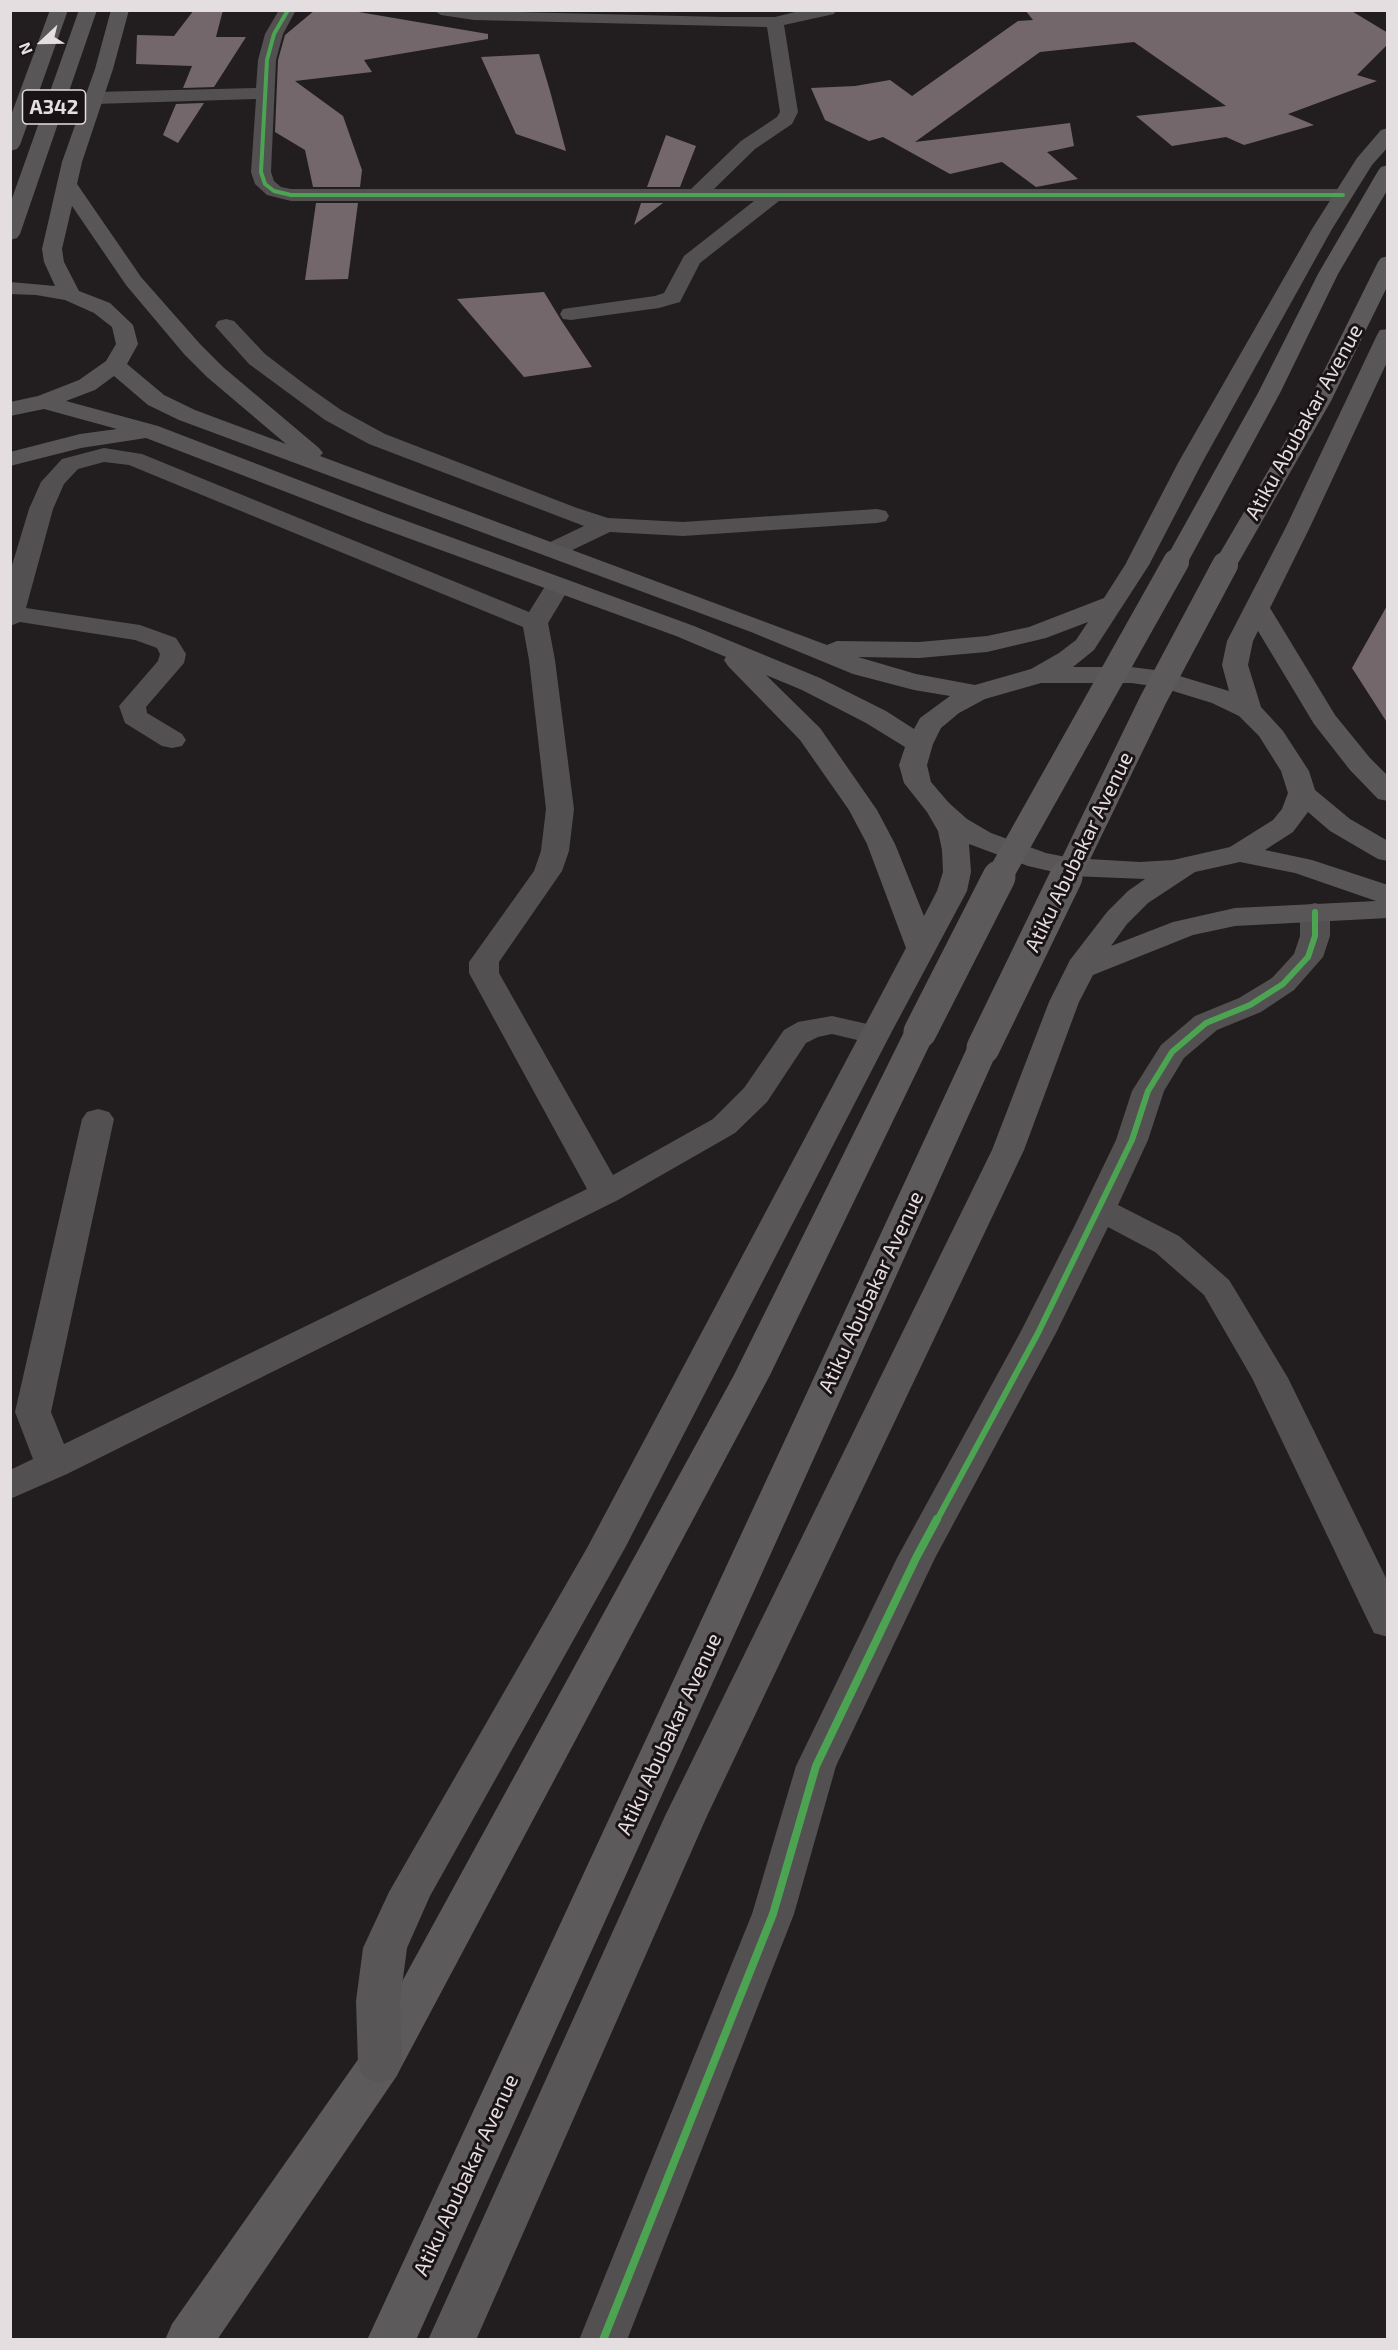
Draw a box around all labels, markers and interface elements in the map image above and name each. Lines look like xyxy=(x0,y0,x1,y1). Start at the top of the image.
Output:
north arrow xyxy=(12,12,72,72)
text: N xyxy=(14,40,36,58)
road number: A342 xyxy=(22,90,86,124)
street label: Atiku Abubakar Avenue xyxy=(1240,320,1368,524)
street label: Atiku Abubakar Avenue xyxy=(1020,748,1138,956)
street label: Atiku Abubakar Avenue xyxy=(813,1187,929,1397)
street label: Atiku Abubakar Avenue xyxy=(611,1629,727,1839)
street label: Atiku Abubakar Avenue xyxy=(408,2070,524,2280)

